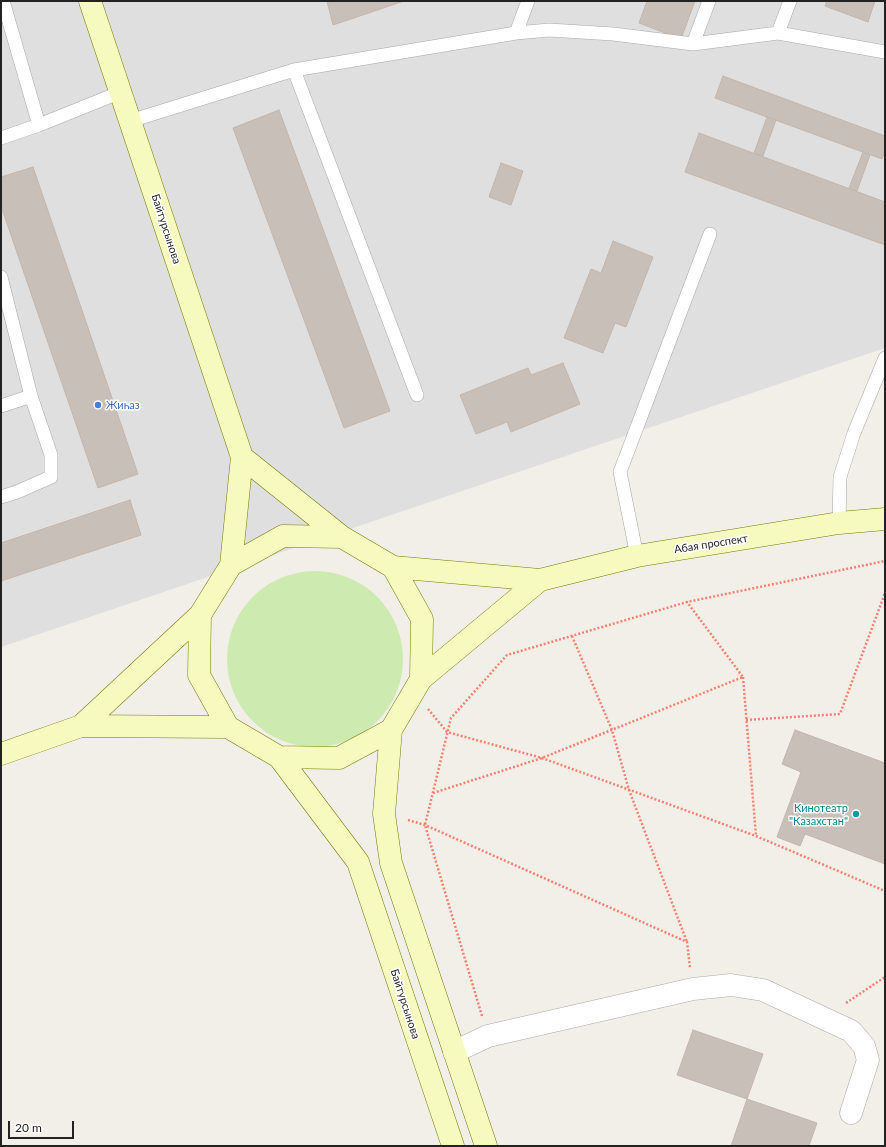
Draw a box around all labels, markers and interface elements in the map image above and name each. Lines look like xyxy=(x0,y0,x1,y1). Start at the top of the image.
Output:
street label: Байтурсынова xyxy=(149,192,183,266)
place label: Жиһаз xyxy=(106,398,140,412)
marker: Жиһаз xyxy=(93,400,103,410)
street label: Абая проспект xyxy=(673,532,749,556)
place label: Кинотеатр "Казахстан" xyxy=(789,801,848,827)
marker: Кинотеатр "Казахстан" xyxy=(851,809,861,819)
street label: Байтурсынова xyxy=(388,967,422,1041)
scale bar xyxy=(10,1113,76,1139)
text: 20 m xyxy=(15,1120,42,1135)

